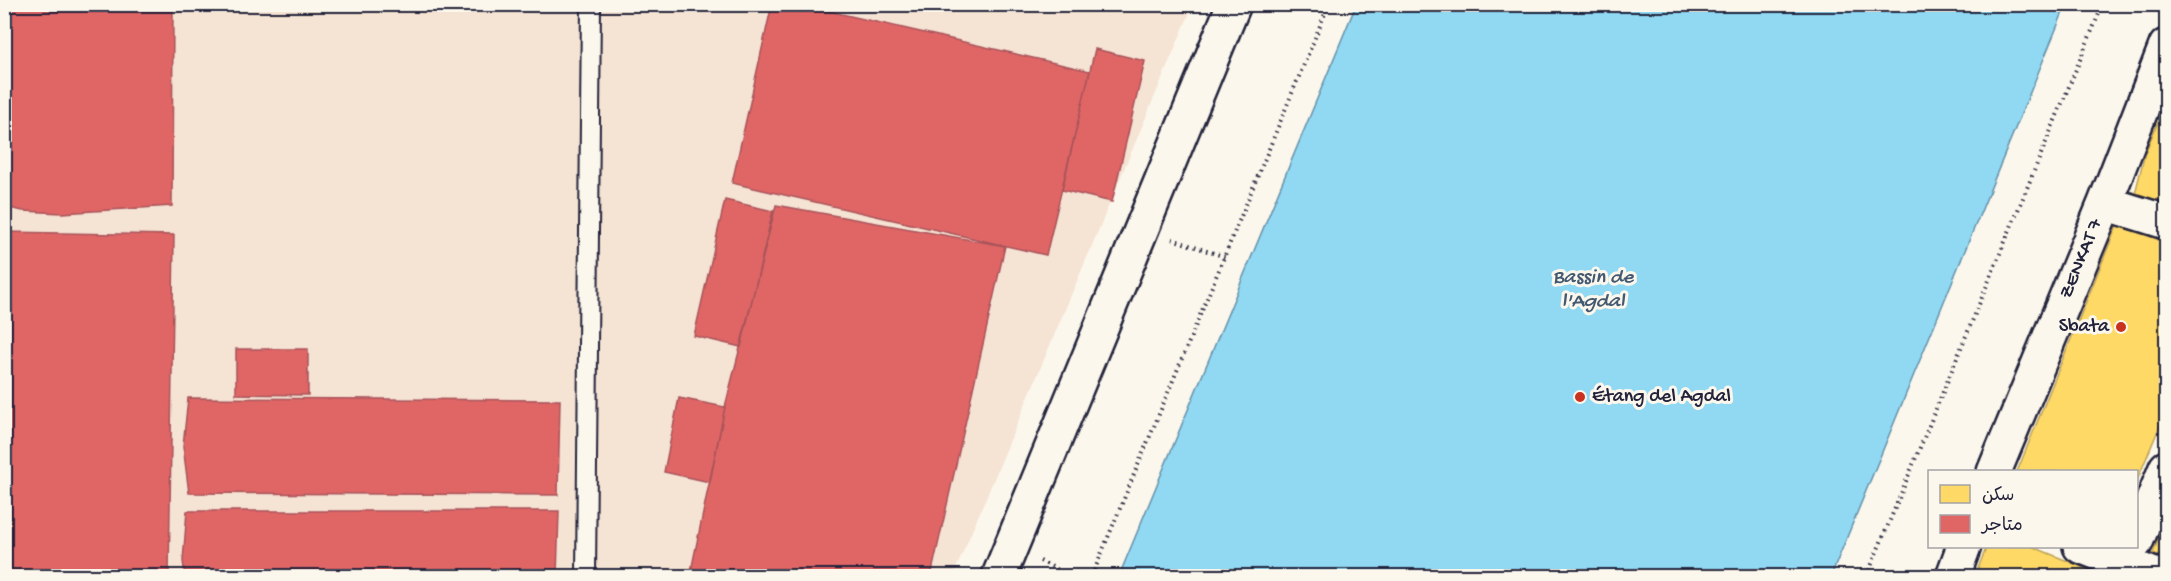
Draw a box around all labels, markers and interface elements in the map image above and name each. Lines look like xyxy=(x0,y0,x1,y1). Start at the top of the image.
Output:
street label: ZENKAT 7 xyxy=(2056,215,2109,302)
water label: Bassin de l'Agdal xyxy=(1553,266,1634,315)
place label: Sbata xyxy=(2059,316,2110,339)
marker: Sbata xyxy=(2114,320,2128,334)
place label: Étang del Agdal xyxy=(1592,385,1731,409)
marker: Étang del Agdal xyxy=(1573,390,1587,404)
legend xyxy=(1928,470,2138,548)
text: سكن xyxy=(1982,486,2014,507)
text: متاجر xyxy=(1980,516,2023,537)

